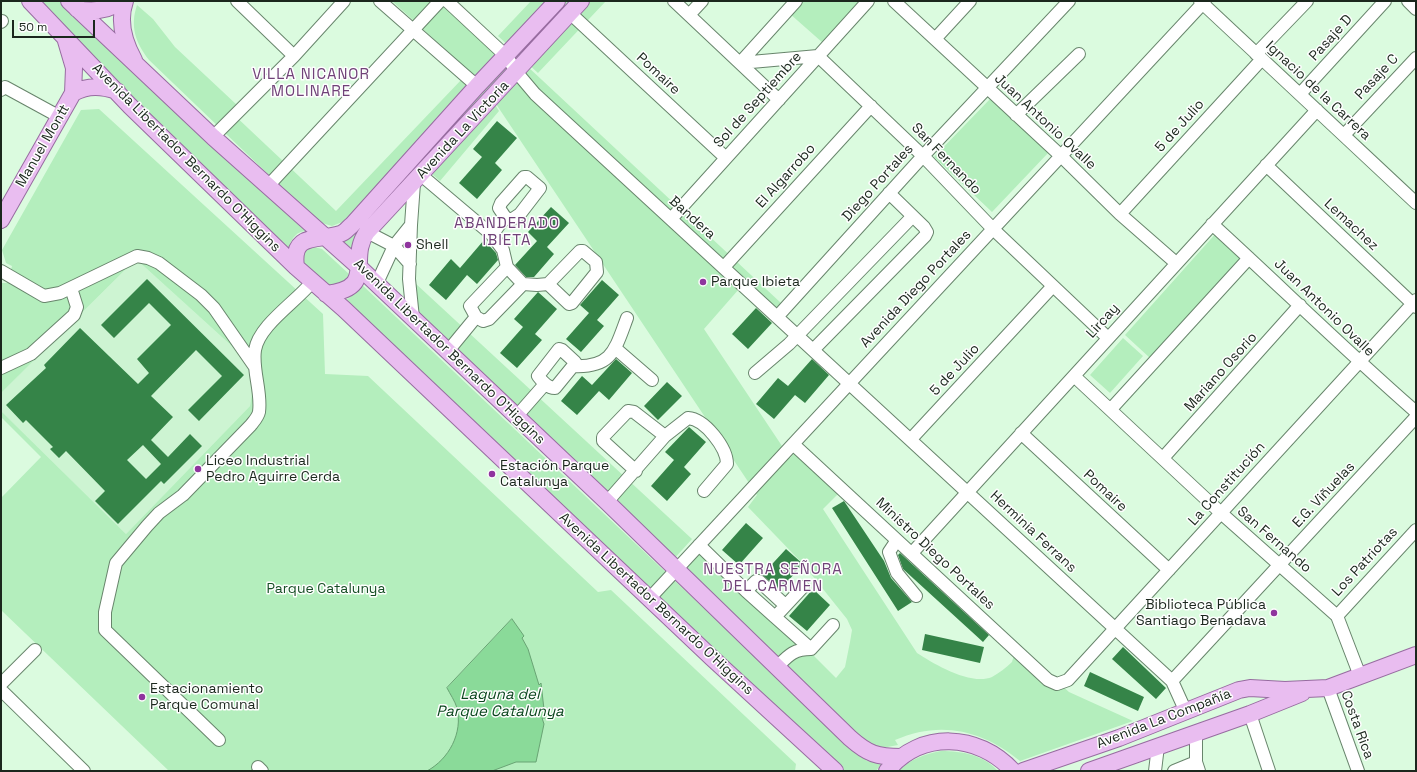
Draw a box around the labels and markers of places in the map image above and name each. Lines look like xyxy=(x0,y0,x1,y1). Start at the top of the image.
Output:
place label: Shell xyxy=(416,237,448,253)
marker: Shell xyxy=(403,240,413,250)
place label: Parque Ibieta xyxy=(711,274,800,290)
marker: Parque Ibieta xyxy=(698,277,708,287)
place label: Liceo Industrial Pedro Aguirre Cerda xyxy=(206,453,340,486)
place label: Estación Parque Catalunya xyxy=(500,458,609,490)
marker: Liceo Industrial Pedro Aguirre Cerda xyxy=(193,464,203,474)
marker: Estación Parque Catalunya xyxy=(487,469,497,479)
place label: Biblioteca Pública Santiago Benadava xyxy=(1136,597,1266,630)
marker: Biblioteca Pública Santiago Benadava xyxy=(1269,608,1279,618)
place label: Estacionamiento Parque Comunal xyxy=(150,681,263,714)
marker: Estacionamiento Parque Comunal xyxy=(137,692,147,702)

